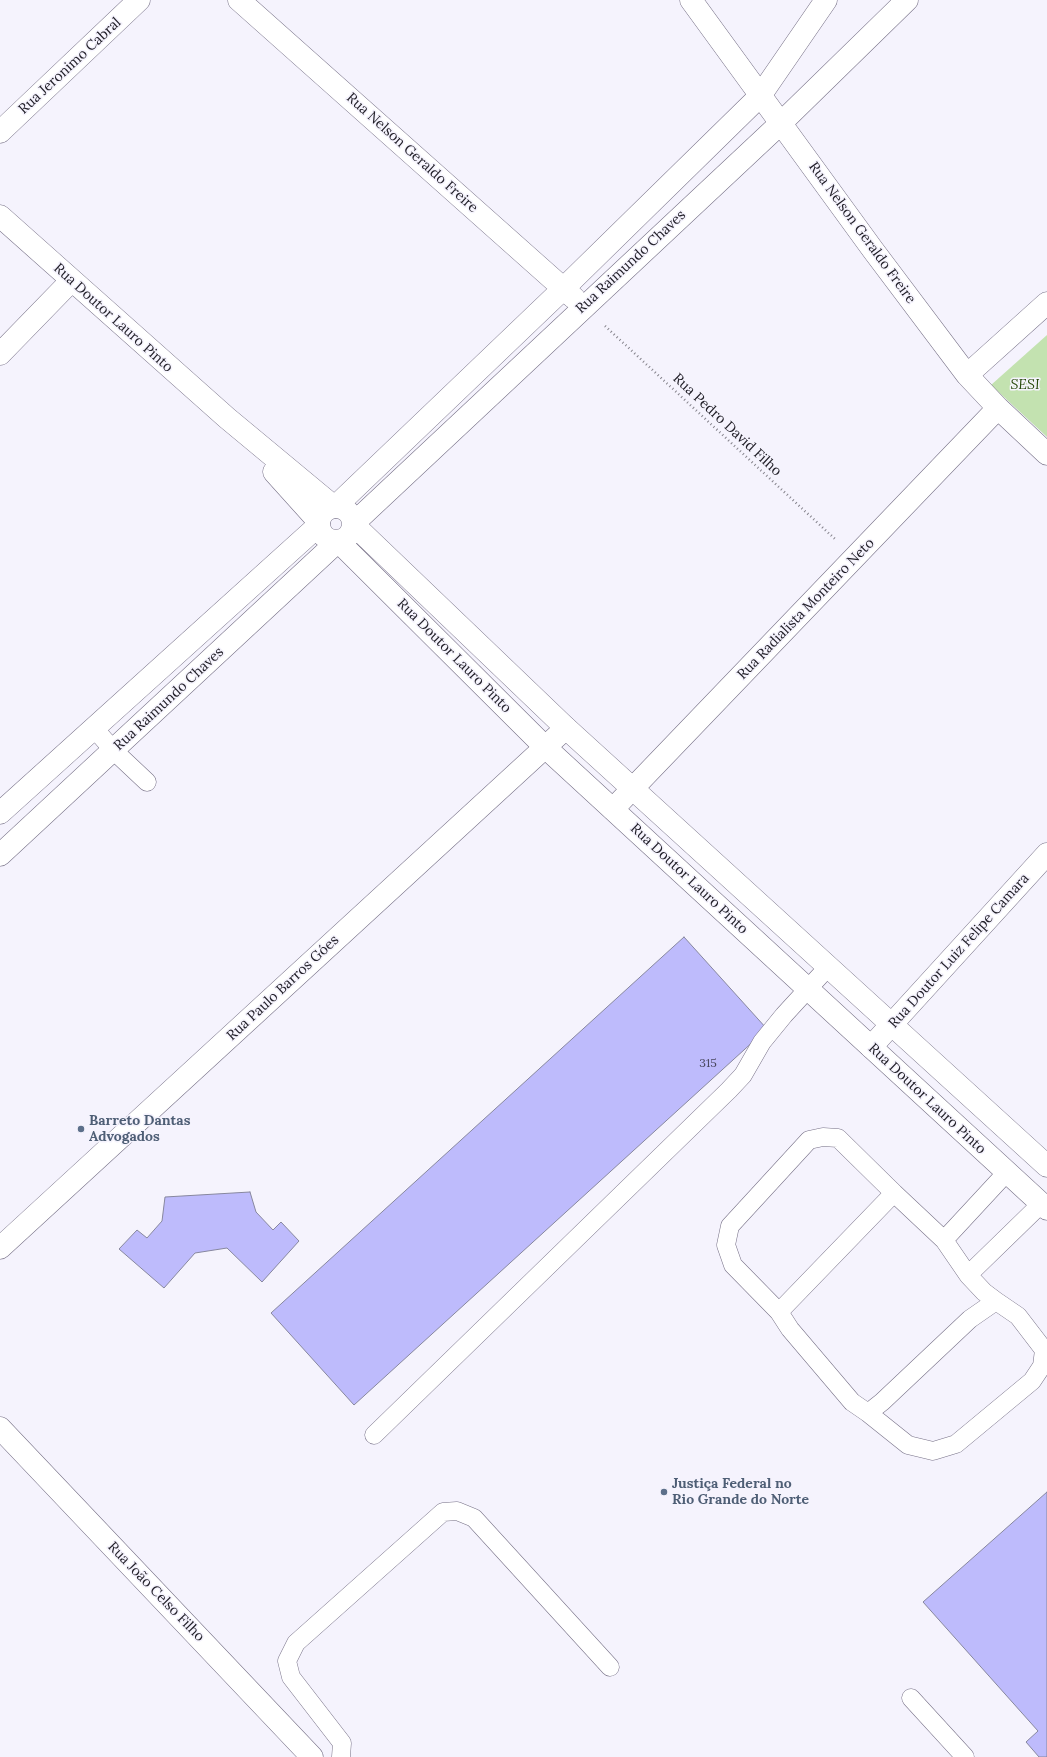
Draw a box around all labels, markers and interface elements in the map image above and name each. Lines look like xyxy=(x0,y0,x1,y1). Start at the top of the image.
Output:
street label: Rua Jeronimo Cabral xyxy=(15,14,125,118)
street label: Rua Nelson Geraldo Freire xyxy=(343,90,481,216)
street label: Rua Nelson Geraldo Freire xyxy=(805,159,919,307)
street label: Rua Raimundo Chaves xyxy=(573,207,689,317)
street label: Rua Doutor Lauro Pinto xyxy=(50,260,176,376)
street label: Rua Pedro David Filho xyxy=(669,370,785,480)
park label: SESI xyxy=(1010,377,1040,393)
street label: Rua Radialista Monteiro Neto xyxy=(734,535,878,683)
street label: Rua Doutor Lauro Pinto xyxy=(393,595,515,717)
street label: Rua Raimundo Chaves xyxy=(111,644,227,754)
street label: Rua Doutor Lauro Pinto xyxy=(627,820,751,938)
street label: Rua Doutor Luiz Felipe Camara xyxy=(885,870,1033,1032)
street label: Rua Paulo Barros Góes xyxy=(224,932,342,1044)
street label: Rua Doutor Lauro Pinto xyxy=(865,1040,989,1158)
house number: 315 xyxy=(699,1057,717,1071)
place label: Barreto Dantas Advogados xyxy=(89,1113,190,1146)
marker: Barreto Dantas Advogados xyxy=(76,1124,86,1134)
place label: Justiça Federal no Rio Grande do Norte xyxy=(672,1476,809,1508)
marker: Justiça Federal no Rio Grande do Norte xyxy=(659,1487,669,1497)
street label: Rua João Celso Filho xyxy=(104,1539,208,1645)

